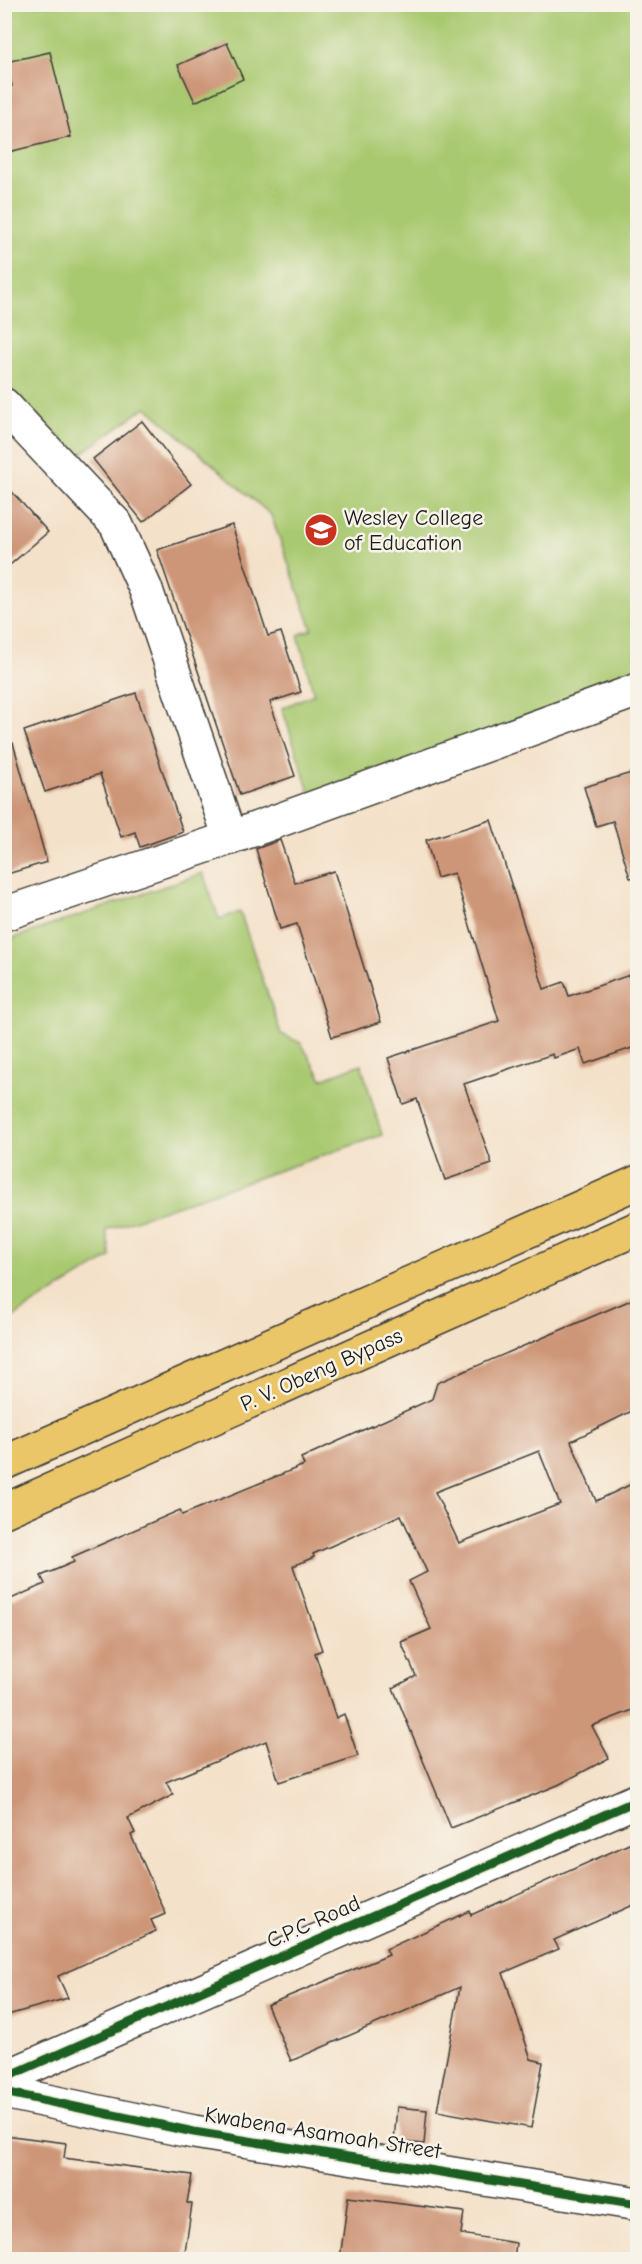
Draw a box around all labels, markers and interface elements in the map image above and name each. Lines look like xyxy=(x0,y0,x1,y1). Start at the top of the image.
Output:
place label: Wesley College of Education xyxy=(344,505,483,556)
school or university icon: Wesley College of Education xyxy=(303,512,339,548)
street label: P. V. Obeng Bypass xyxy=(236,1322,407,1417)
street label: C.P.C Road xyxy=(263,1890,364,1954)
street label: Kwabena Asamoah Street xyxy=(203,2101,443,2165)

